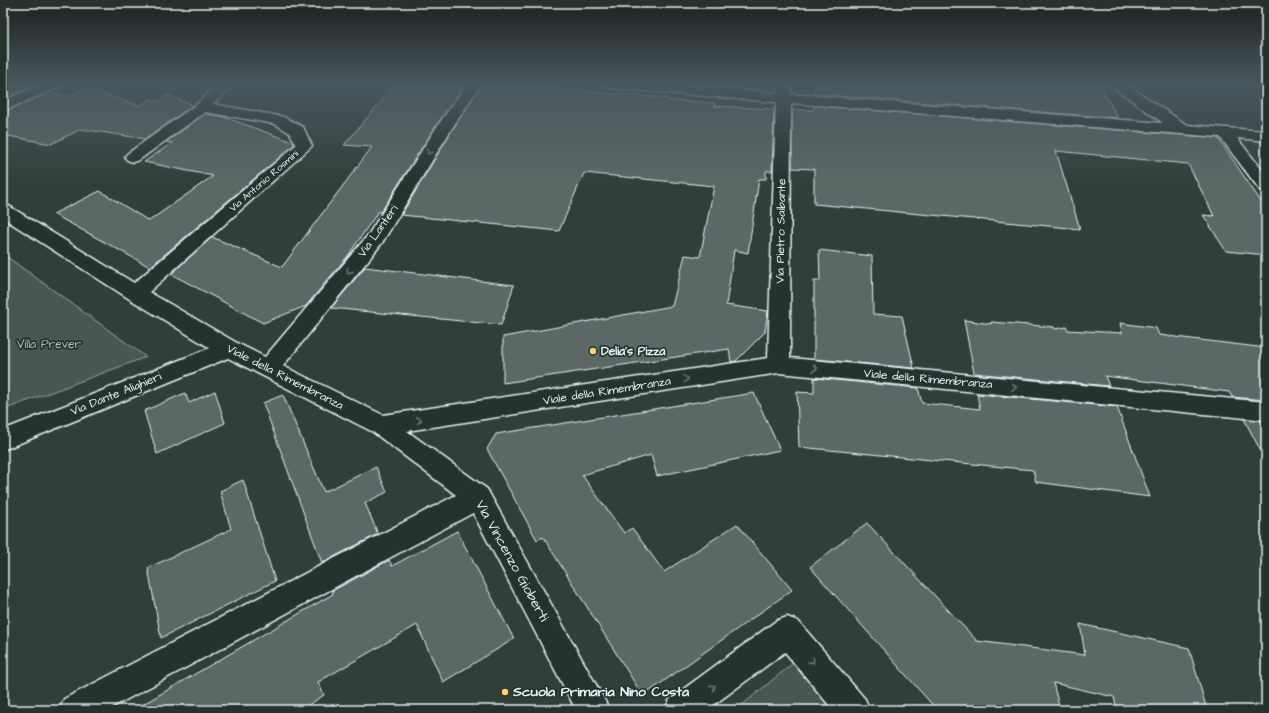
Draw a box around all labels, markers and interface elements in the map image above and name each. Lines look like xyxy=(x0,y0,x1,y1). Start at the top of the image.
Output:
street label: Via Antonio Rosmini xyxy=(226,147,302,215)
one-way arrow xyxy=(427,148,434,155)
street label: Via Pietro Saibante xyxy=(772,178,790,284)
street label: Via Lanteri xyxy=(354,201,402,261)
one-way arrow xyxy=(347,266,354,273)
park label: Villa Prever xyxy=(17,336,81,353)
street label: Viale della Rimembranza xyxy=(224,340,346,414)
place label: Delia's Pizza xyxy=(601,343,666,360)
marker: Delia's Pizza xyxy=(588,346,598,356)
one-way arrow xyxy=(812,364,818,373)
street label: Viale della Rimembranza xyxy=(863,365,993,393)
street label: Via Dante Alighieri xyxy=(68,368,164,421)
street label: Viale della Rimembranza xyxy=(542,373,672,409)
one-way arrow xyxy=(683,375,689,384)
one-way arrow xyxy=(1011,383,1017,392)
one-way arrow xyxy=(416,416,422,424)
street label: Via Vincenzo Gioberti xyxy=(470,497,554,625)
one-way arrow xyxy=(807,656,814,664)
place label: Scuola Primaria Nino Costa xyxy=(512,682,690,702)
one-way arrow xyxy=(709,684,716,692)
marker: Scuola Primaria Nino Costa xyxy=(500,687,510,697)

